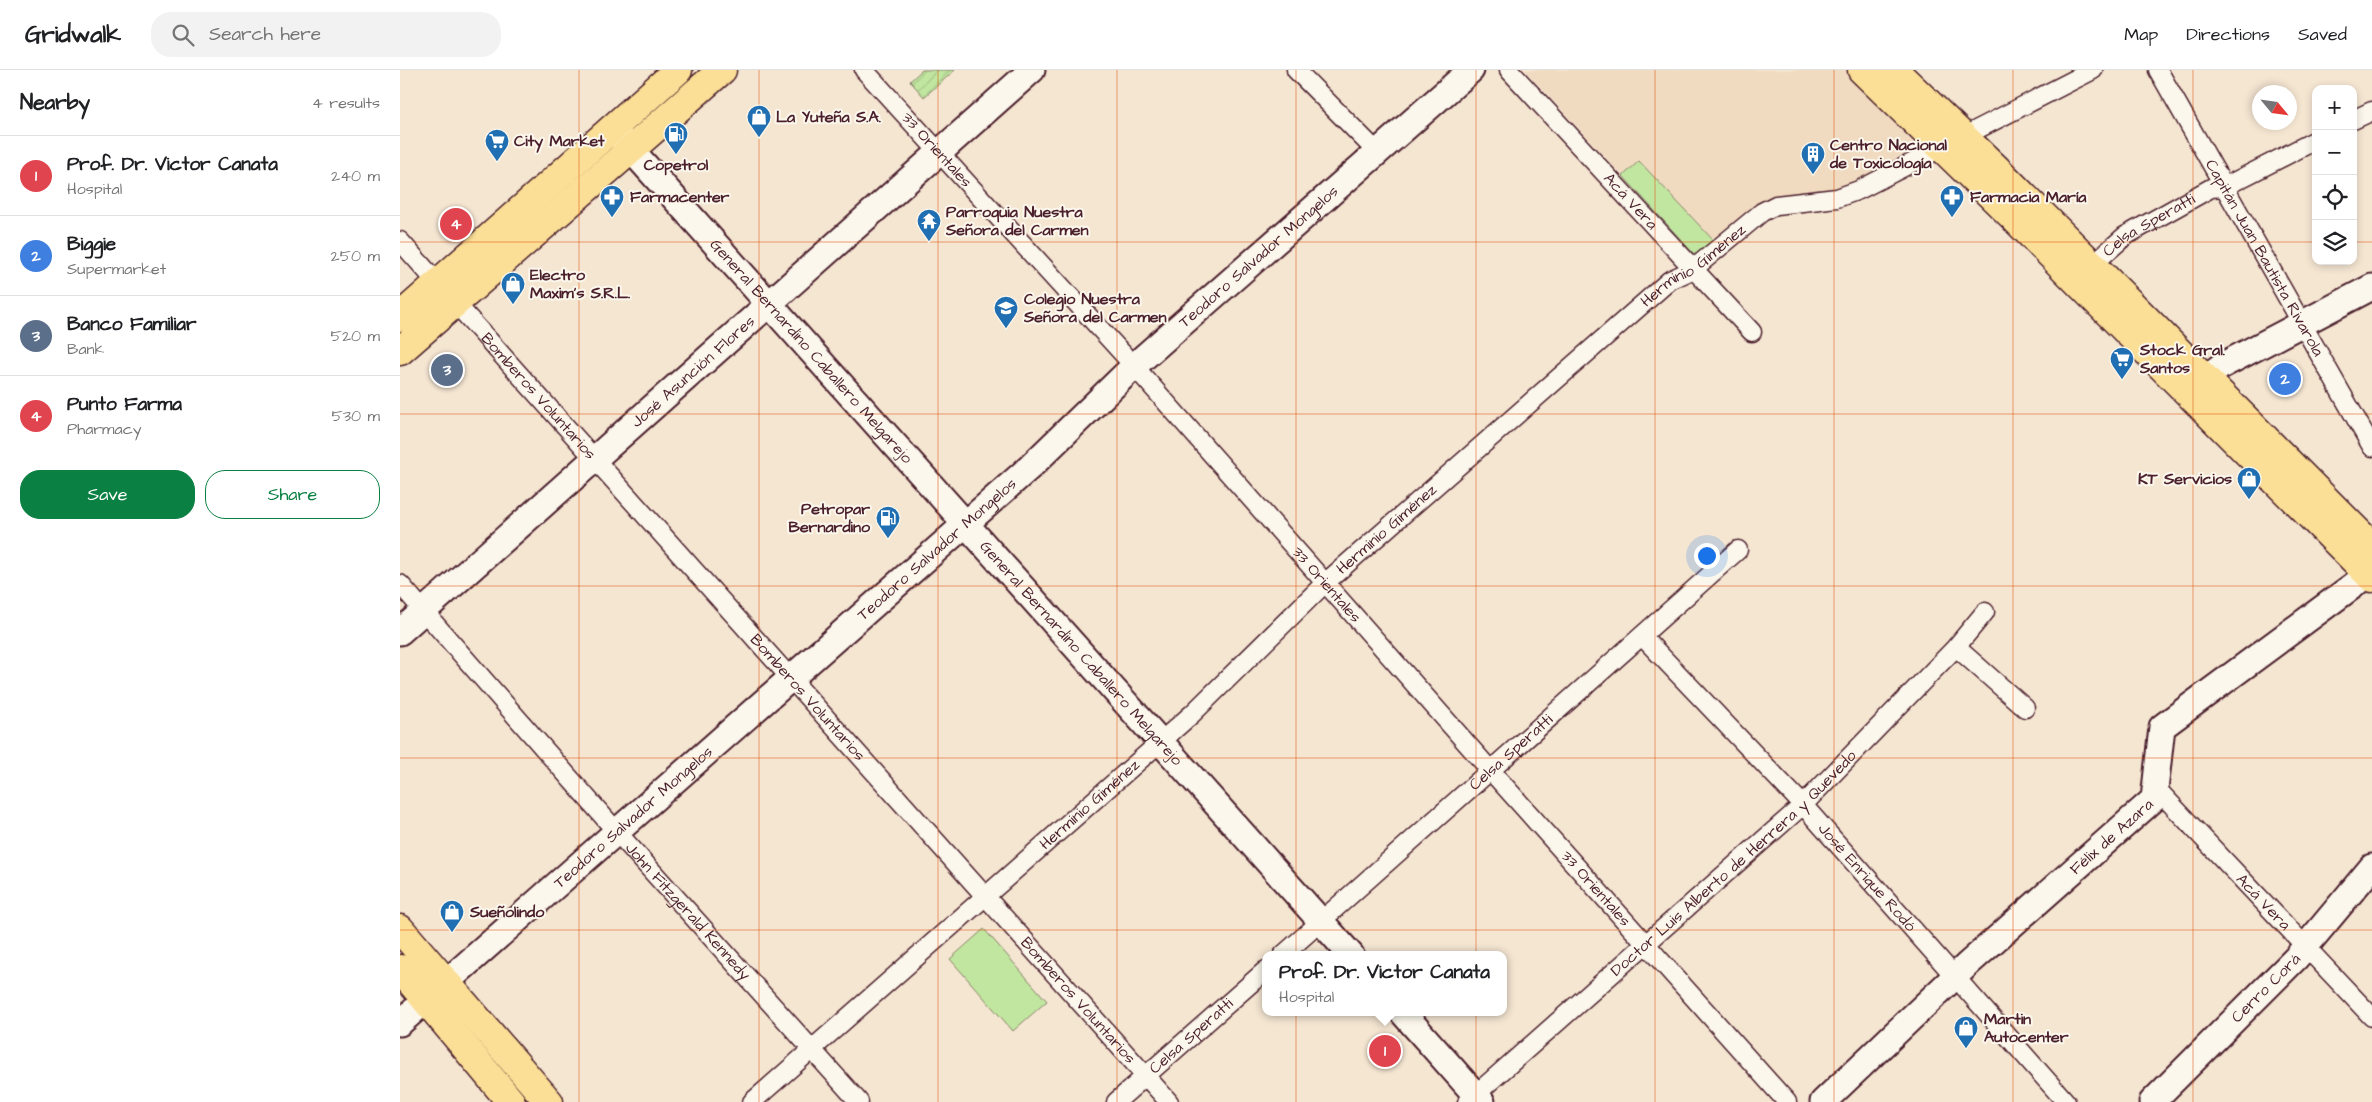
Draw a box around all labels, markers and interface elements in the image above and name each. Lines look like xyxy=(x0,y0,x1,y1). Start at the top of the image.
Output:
search box xyxy=(151,12,501,57)
text: Gridwalk xyxy=(25,18,121,52)
icon: search xyxy=(169,21,197,49)
text: Search here xyxy=(209,21,321,48)
text: Map xyxy=(2124,22,2158,47)
text: Directions xyxy=(2186,22,2270,47)
text: Saved xyxy=(2298,22,2347,47)
north arrow xyxy=(2252,85,2297,130)
map controls xyxy=(2312,85,2357,265)
button: + xyxy=(2312,85,2357,130)
text: Nearby xyxy=(20,88,90,117)
text: 4 results xyxy=(312,92,380,114)
shop icon: La Yuteña S.A. xyxy=(746,104,772,138)
place label: La Yuteña S.A. xyxy=(776,106,881,128)
street label: 33 Orientales xyxy=(897,107,977,192)
fuel station icon: Copetrol xyxy=(663,121,689,155)
supermarket icon: City Market xyxy=(484,128,510,162)
place label: City Market xyxy=(514,130,605,153)
button: − xyxy=(2312,130,2357,175)
place label: Centro Nacional de Toxicología xyxy=(1829,134,1948,176)
building icon: Centro Nacional de Toxicología xyxy=(1800,141,1826,175)
text: Prof. Dr. Victor Canata xyxy=(67,151,278,178)
place label: Copetrol xyxy=(644,154,709,176)
street label: Capitán Juan Bautista Rivarola xyxy=(2200,155,2329,360)
text: 1 xyxy=(35,165,37,187)
text: 240 m xyxy=(331,165,380,187)
street label: Acá Vera xyxy=(1599,168,1663,235)
button: locate xyxy=(2312,175,2357,220)
text: Hospital xyxy=(67,178,122,200)
street label: Teodoro Salvador Mongelos xyxy=(1174,181,1343,333)
pharmacy icon: Farmacenter xyxy=(599,184,625,218)
pharmacy icon: Farmacia María xyxy=(1939,184,1965,218)
place label: Farmacenter xyxy=(630,186,730,208)
place label: Farmacia María xyxy=(1970,186,2087,208)
street label: Celsa Speratti xyxy=(2098,188,2200,262)
place label: Parroquia Nuestra Señora del Carmen xyxy=(945,201,1089,241)
pin: 4 xyxy=(440,205,472,243)
temple icon: Parroquia Nuestra Señora del Carmen xyxy=(916,208,942,242)
street label: Herminio Giménez xyxy=(1636,219,1751,312)
button: layers xyxy=(2312,220,2357,265)
text: Biggie xyxy=(67,231,116,258)
street label: General Bernardino Caballero Melgarejo xyxy=(705,234,918,468)
text: 2 xyxy=(31,245,41,267)
text: 250 m xyxy=(331,245,380,267)
text: Supermarket xyxy=(67,258,166,280)
place label: Electro Maxim's S.R.L. xyxy=(530,264,630,304)
shop icon: Electro Maxim's S.R.L. xyxy=(500,271,526,305)
place label: Colegio Nuestra Señora del Carmen xyxy=(1023,288,1167,328)
school or university icon: Colegio Nuestra Señora del Carmen xyxy=(993,295,1019,329)
street label: José Asunción Flores xyxy=(626,310,760,433)
text: Banco Familiar xyxy=(67,311,197,338)
text: 3 xyxy=(32,325,40,347)
text: 520 m xyxy=(331,325,380,347)
street label: Bomberos Voluntarios xyxy=(476,328,601,464)
text: Bank xyxy=(67,338,104,360)
place label: Stock Gral. Santos xyxy=(2139,339,2225,379)
supermarket icon: Stock Gral. Santos xyxy=(2109,346,2135,380)
pin: 3 xyxy=(431,351,463,389)
pin: 2 xyxy=(2269,360,2301,398)
text: Punto Farma xyxy=(67,391,182,418)
text: 4 xyxy=(31,405,41,427)
text: 530 m xyxy=(332,405,380,427)
text: Pharmacy xyxy=(67,418,142,440)
shop icon: KT Servicios xyxy=(2236,466,2262,500)
place label: KT Servicios xyxy=(2138,468,2232,490)
button: Save xyxy=(20,470,195,519)
button: Share xyxy=(205,470,380,519)
street label: Teodoro Salvador Mongelos xyxy=(852,473,1021,625)
street label: Herminio Giménez xyxy=(1331,479,1441,579)
place label: Petropar Bernardino xyxy=(789,498,871,538)
fuel station icon: Petropar Bernardino xyxy=(875,505,901,539)
street label: General Bernardino Caballero Melgarejo xyxy=(975,536,1188,770)
street label: 33 Orientales xyxy=(1287,542,1366,628)
your location xyxy=(1694,543,1720,569)
street label: Bomberos Voluntarios xyxy=(745,629,870,766)
street label: Celsa Speratti xyxy=(1464,709,1558,795)
street label: Teodoro Salvador Mongelos xyxy=(549,741,718,893)
street label: Doctor Luis Alberto de Herrera y Quevedo xyxy=(1606,745,1861,981)
street label: Herminio Giménez xyxy=(1035,754,1145,855)
street label: Félix de Azara xyxy=(2065,794,2158,880)
street label: José Enrique Rodó xyxy=(1813,818,1921,936)
street label: John Fitzgerald Kennedy xyxy=(620,837,756,986)
street label: 33 Orientales xyxy=(1556,846,1636,931)
street label: Acá Vera xyxy=(2231,869,2296,935)
shop icon: Sueñolindo xyxy=(439,899,465,933)
place label: Sueñolindo xyxy=(469,901,545,923)
street label: Bomberos Voluntarios xyxy=(1016,932,1141,1068)
street label: Cerro Corá xyxy=(2226,948,2306,1028)
popup xyxy=(1262,951,1507,1016)
text: Prof. Dr. Victor Canata xyxy=(1279,959,1490,986)
text: Hospital xyxy=(1279,986,1334,1008)
street label: Celsa Speratti xyxy=(1144,993,1238,1079)
place label: Martin Autocenter xyxy=(1984,1008,2069,1048)
shop icon: Martin Autocenter xyxy=(1953,1015,1979,1049)
pin: 1 xyxy=(1369,1032,1401,1070)

